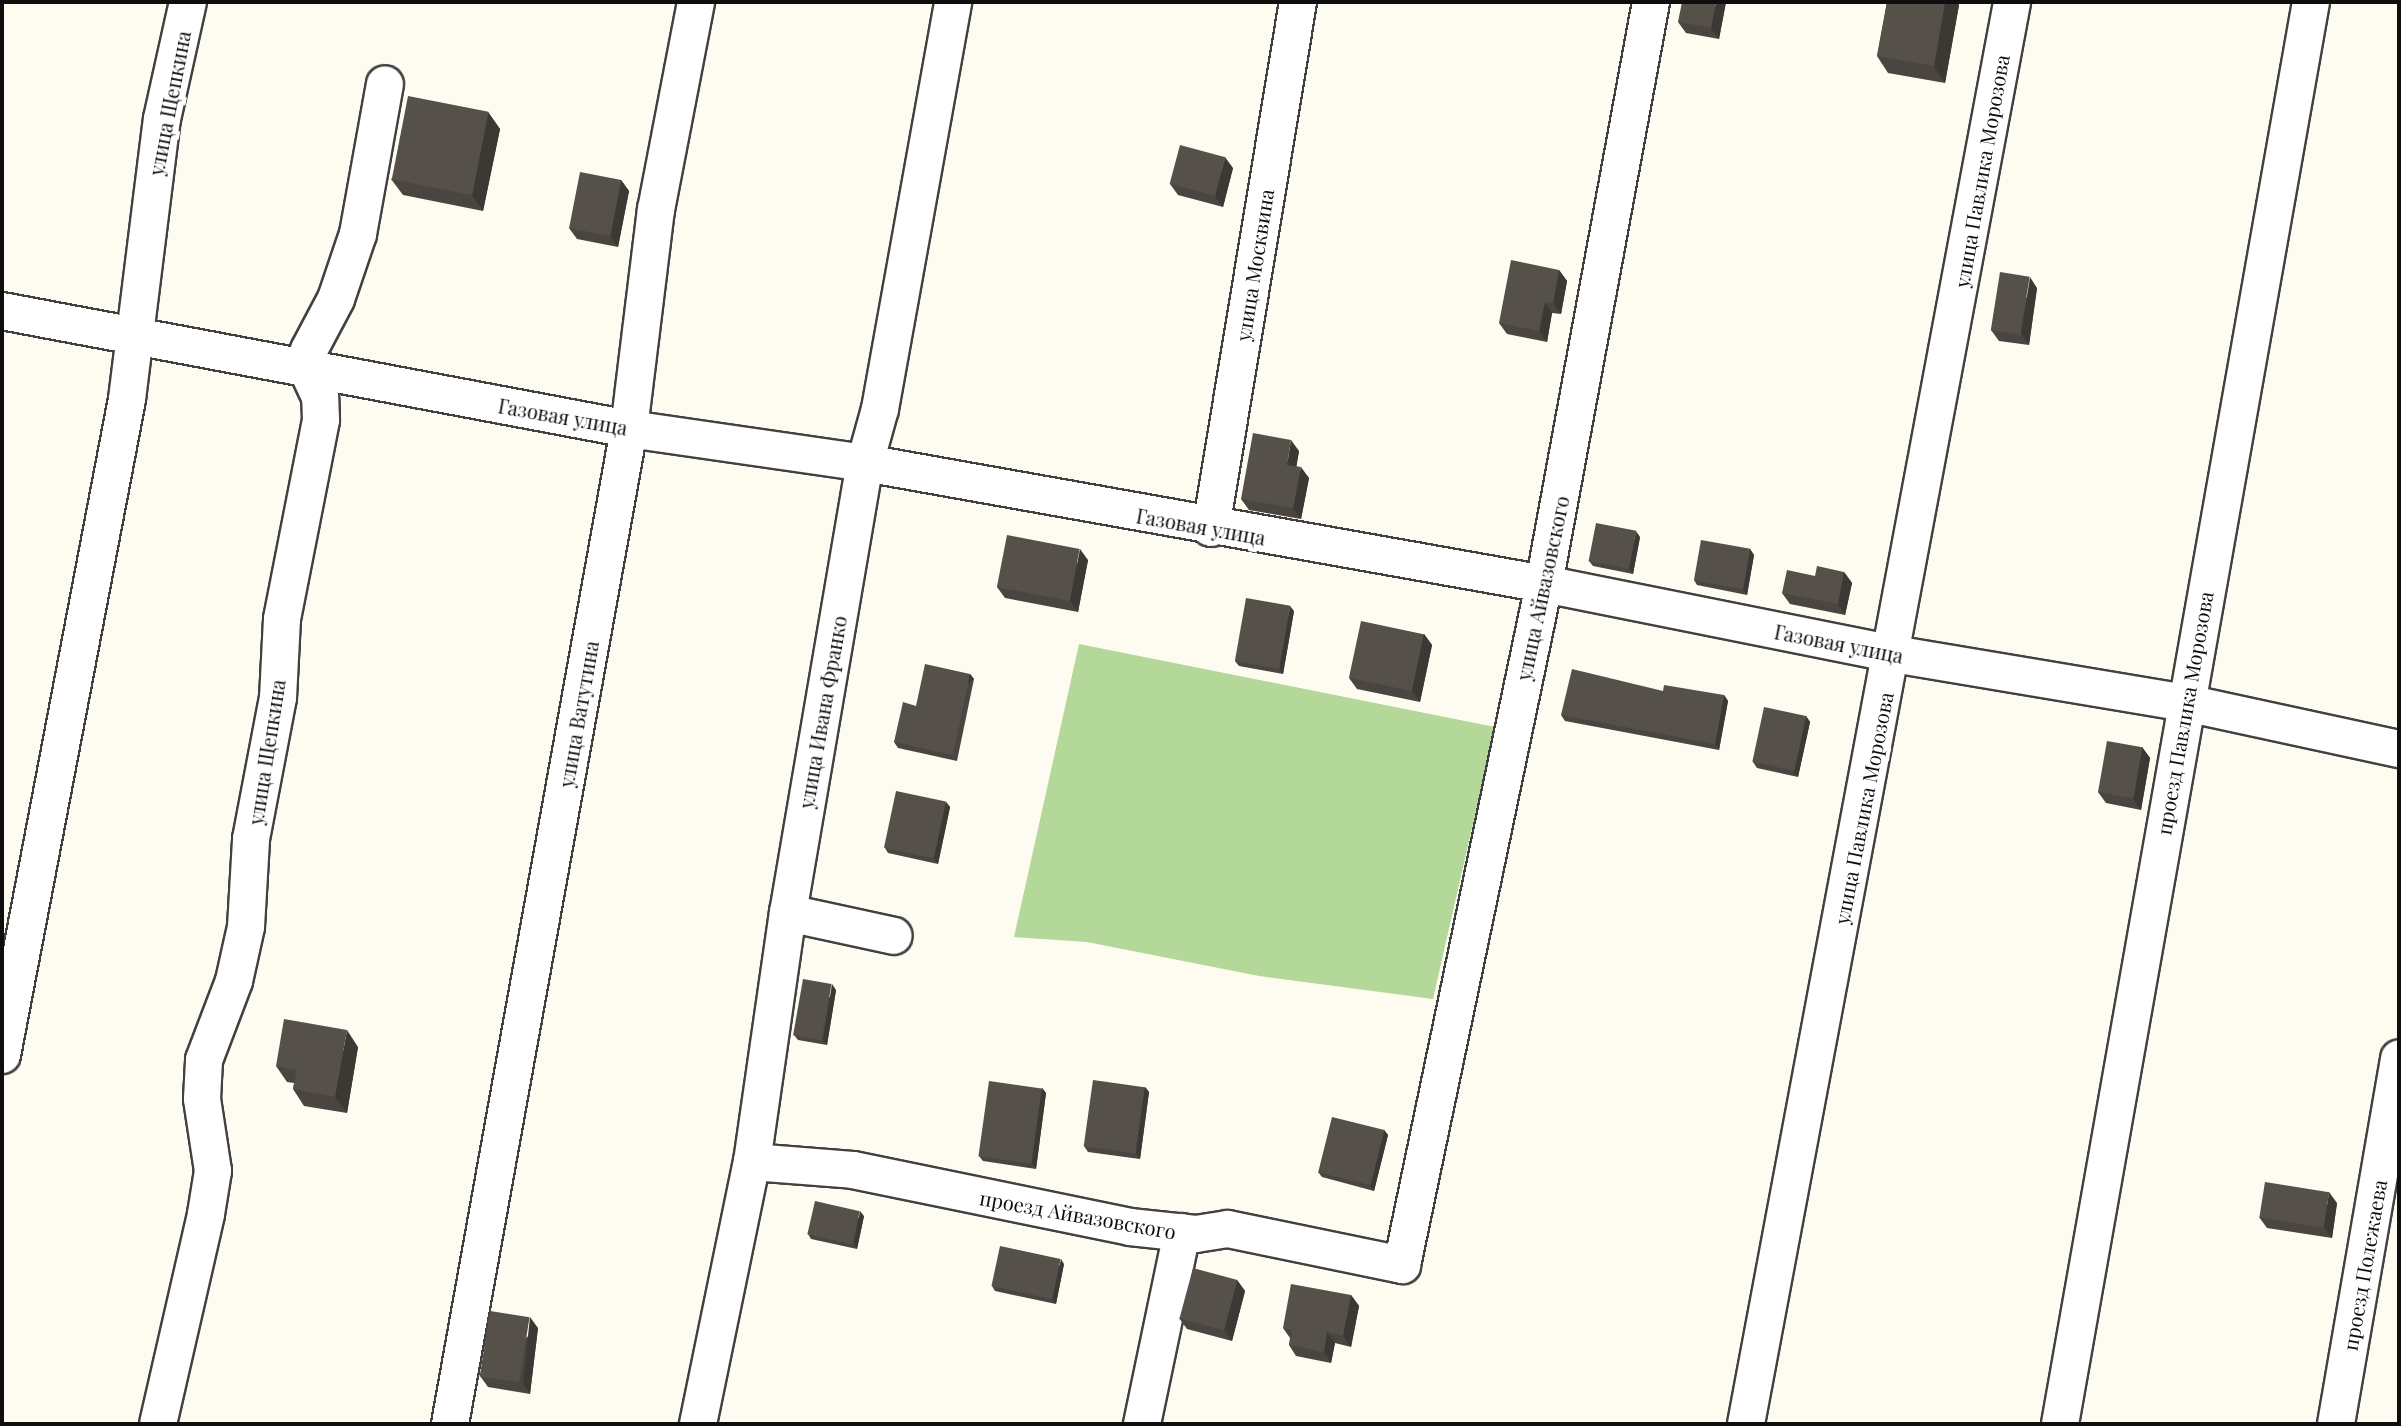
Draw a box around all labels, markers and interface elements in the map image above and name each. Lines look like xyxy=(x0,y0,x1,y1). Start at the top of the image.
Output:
street label: улица Щепкина xyxy=(143,29,195,177)
street label: улица Павлика Морозова xyxy=(1949,53,2013,289)
street label: улица Москвина xyxy=(1230,187,1278,343)
street label: Газовая улица xyxy=(496,393,630,439)
street label: улица Айвазовского xyxy=(1511,493,1573,683)
street label: Газовая улица xyxy=(1134,503,1268,549)
street label: проезд Павлика Морозова xyxy=(2151,589,2217,837)
street label: улица Ивана Франко xyxy=(793,614,851,810)
street label: Газовая улица xyxy=(1772,619,1906,667)
street label: улица Ватутина xyxy=(553,639,603,789)
street label: улица Щепкина xyxy=(243,677,289,827)
street label: улица Павлика Морозова xyxy=(1829,690,1897,926)
street label: проезд Полежаева xyxy=(2337,1178,2391,1352)
street label: проезд Айвазовского xyxy=(978,1185,1178,1243)

